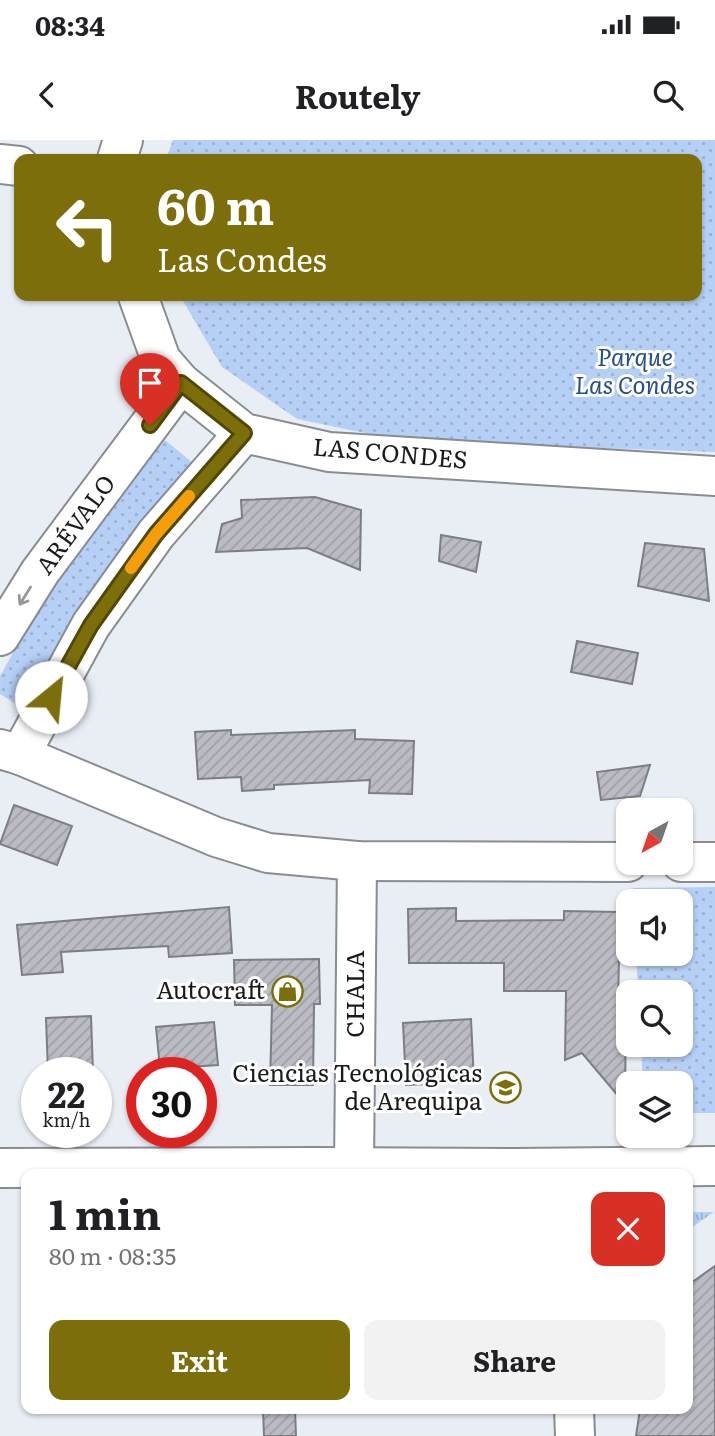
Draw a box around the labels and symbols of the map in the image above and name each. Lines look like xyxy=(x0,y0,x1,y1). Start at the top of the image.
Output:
park label: Parque Las Condes xyxy=(575,338,695,401)
pin xyxy=(120,353,180,425)
street label: LAS CONDES xyxy=(312,427,469,476)
street label: ARÉVALO xyxy=(26,466,122,581)
one-way arrow xyxy=(18,585,32,605)
position arrow xyxy=(14,660,88,734)
north arrow xyxy=(616,798,693,875)
street label: CHALA xyxy=(336,950,371,1038)
place label: Autocraft xyxy=(156,971,265,1006)
shop icon: Autocraft xyxy=(271,974,305,1008)
place label: Ciencias Tecnológicas de Arequipa xyxy=(232,1054,482,1117)
speed limit sign: 30 xyxy=(126,1057,217,1148)
school or university icon: Ciencias Tecnológicas de Arequipa xyxy=(488,1071,522,1105)

